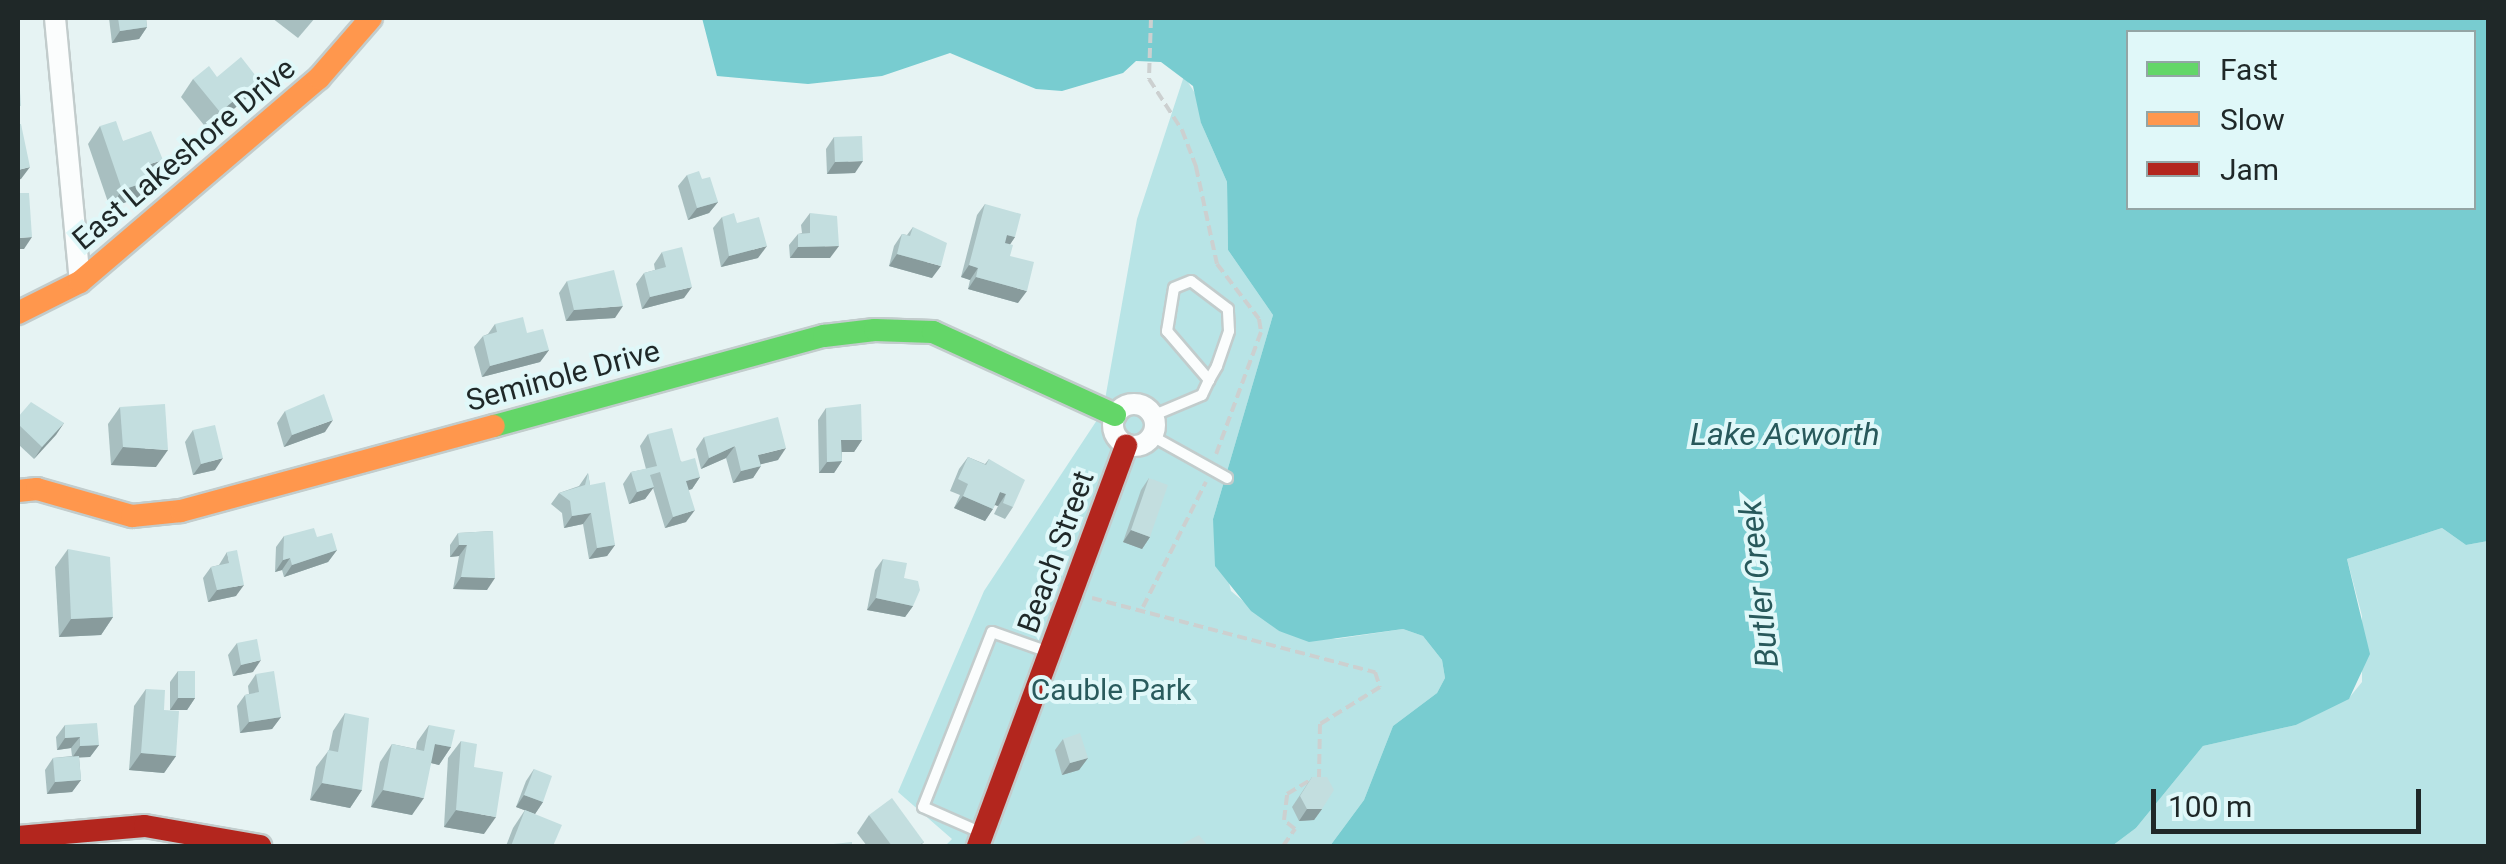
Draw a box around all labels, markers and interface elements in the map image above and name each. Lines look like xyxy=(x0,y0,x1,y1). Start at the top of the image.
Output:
legend xyxy=(2126,30,2476,210)
street label: East Lakeshore Drive xyxy=(66,50,302,258)
text: Fast xyxy=(2220,52,2278,87)
text: Slow xyxy=(2220,102,2285,137)
text: Jam xyxy=(2220,152,2279,187)
street label: Seminole Drive xyxy=(462,333,664,419)
water label: Lake Acworth xyxy=(1690,415,1880,453)
street label: Beach Street xyxy=(1010,466,1102,638)
water label: Butler Creek xyxy=(1731,498,1787,670)
park label: Cauble Park xyxy=(1031,672,1191,708)
scale bar xyxy=(2156,769,2426,831)
text: 100 m xyxy=(2168,789,2252,824)

